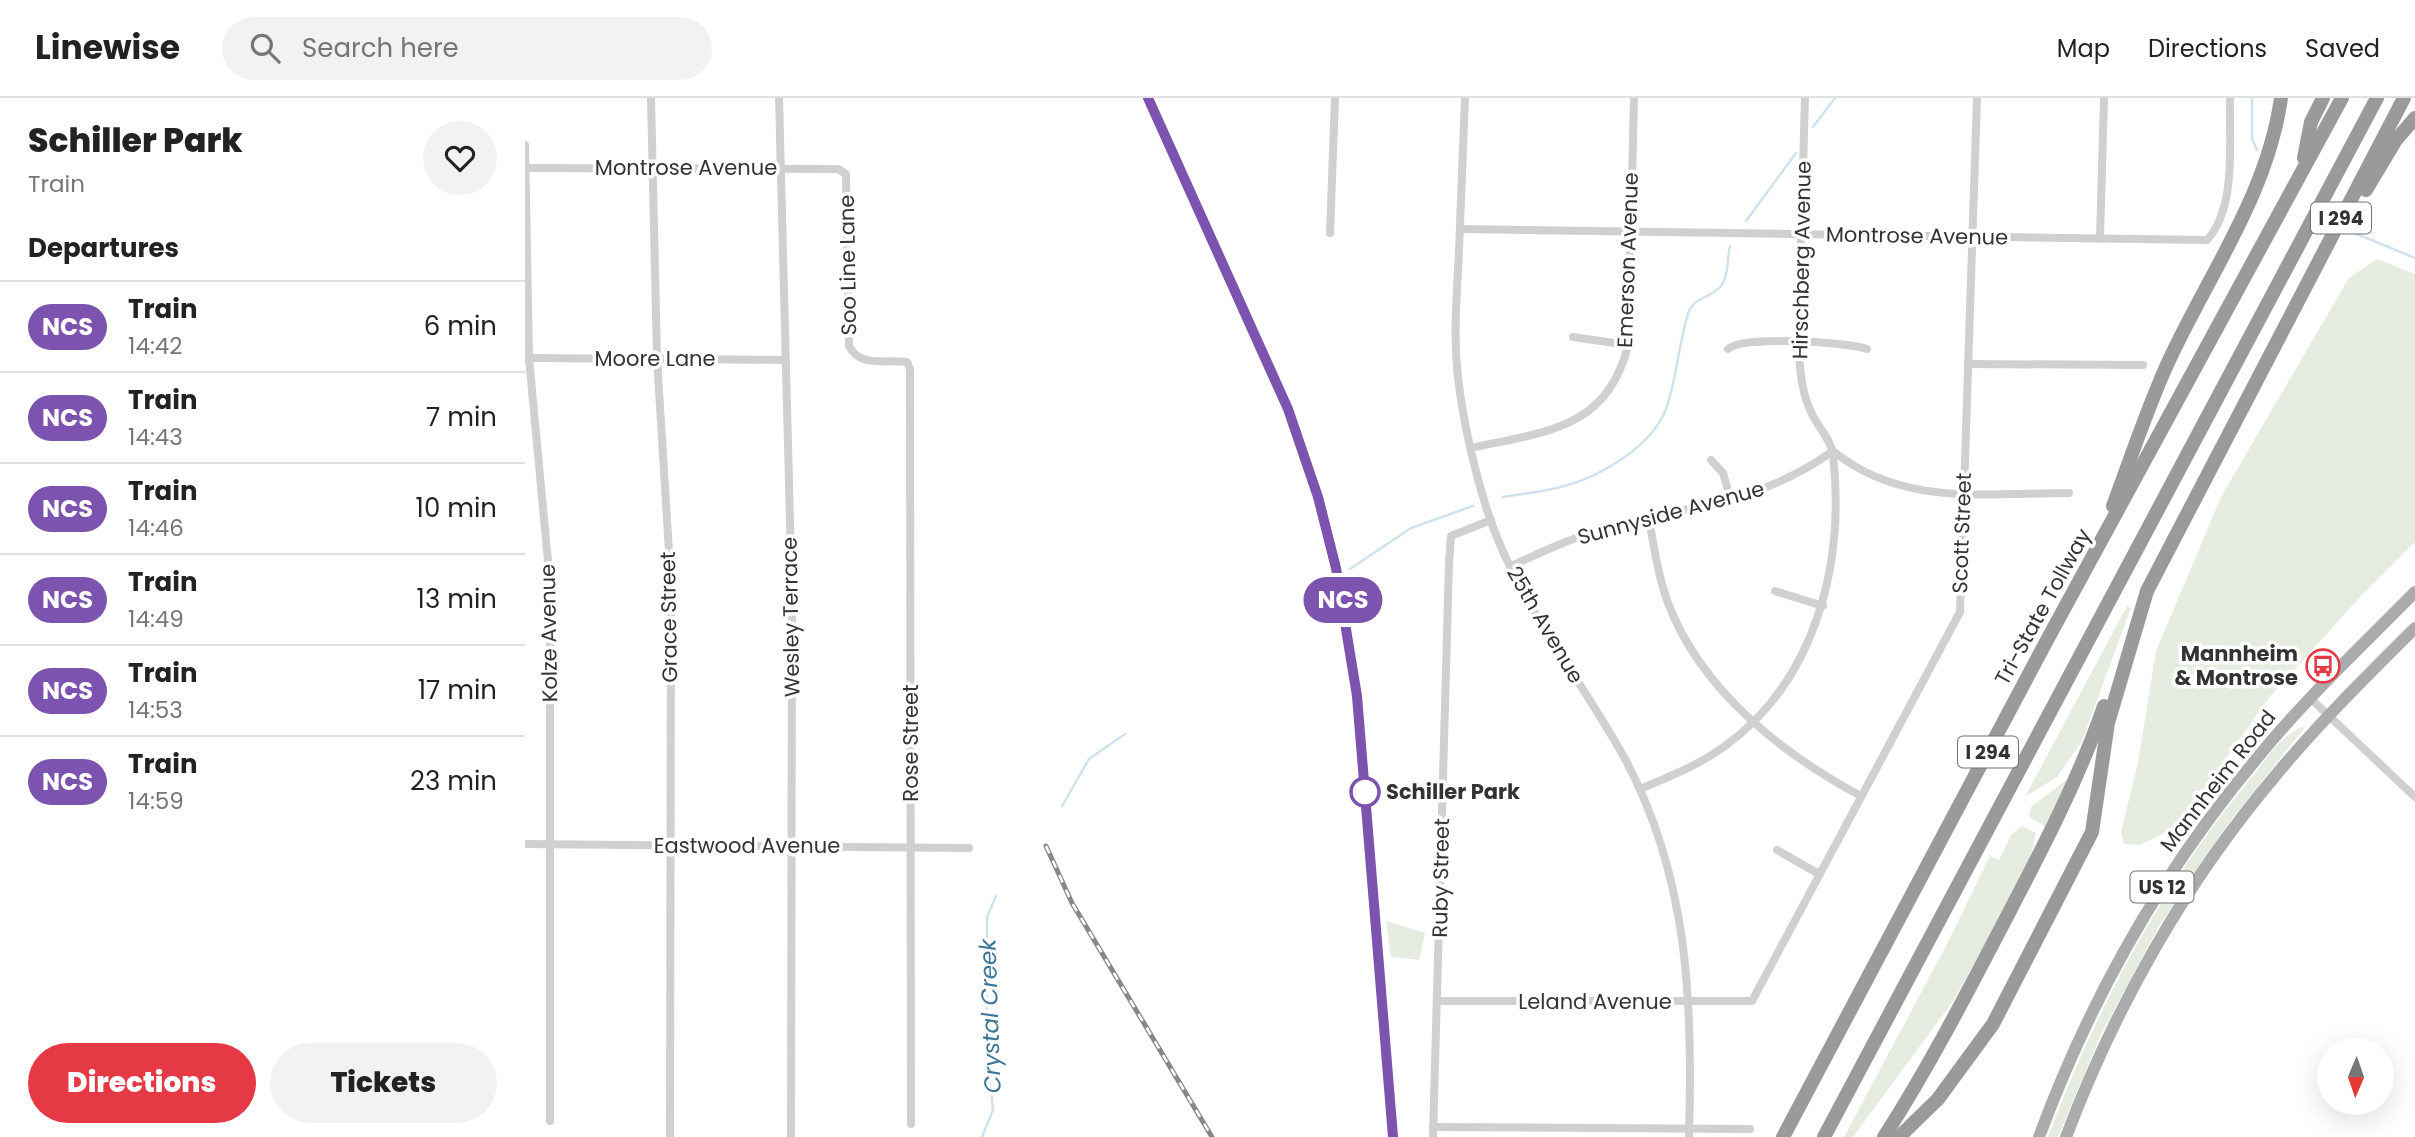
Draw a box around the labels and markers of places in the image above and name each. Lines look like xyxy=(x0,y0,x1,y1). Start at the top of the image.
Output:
place label: Mannheim & Montrose xyxy=(2174,639,2298,692)
bus stop icon: Mannheim & Montrose xyxy=(2304,647,2342,685)
marker: Schiller Park xyxy=(1350,777,1380,807)
place label: Schiller Park xyxy=(1386,777,1520,806)

